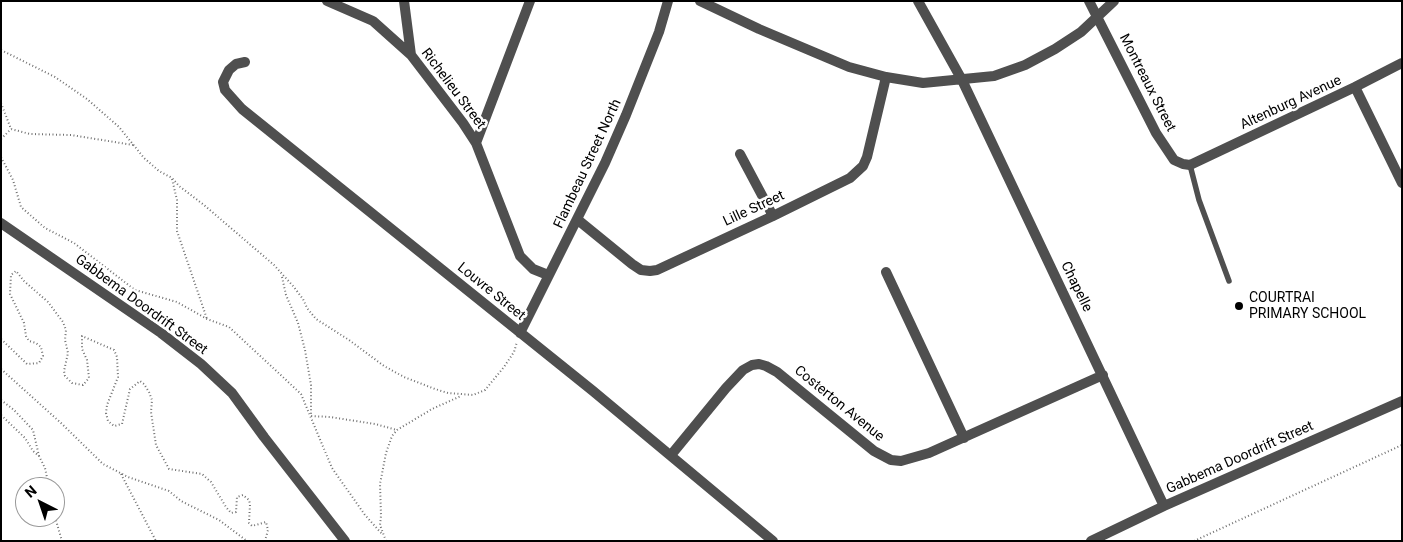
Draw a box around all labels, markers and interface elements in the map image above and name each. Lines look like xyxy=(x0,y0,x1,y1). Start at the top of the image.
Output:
street label: Montreaux Street xyxy=(1115,31,1179,135)
street label: Richelieu Street xyxy=(417,45,489,133)
street label: Altenburg Avenue xyxy=(1238,72,1344,134)
street label: Flambeau Street North xyxy=(551,97,625,231)
street label: Lille Street xyxy=(721,188,787,230)
street label: Gabbema Doordrift Street xyxy=(72,251,210,359)
street label: Chapelle xyxy=(1057,259,1095,315)
street label: Louvre Street xyxy=(454,260,528,324)
place label: COURTRAI PRIMARY SCHOOL xyxy=(1249,290,1366,322)
marker: COURTRAI PRIMARY SCHOOL xyxy=(1233,300,1245,312)
street label: Costerton Avenue xyxy=(791,363,887,445)
street label: Gabbema Doordrift Street xyxy=(1164,418,1316,498)
north arrow xyxy=(15,477,65,527)
text: N xyxy=(22,482,40,501)

